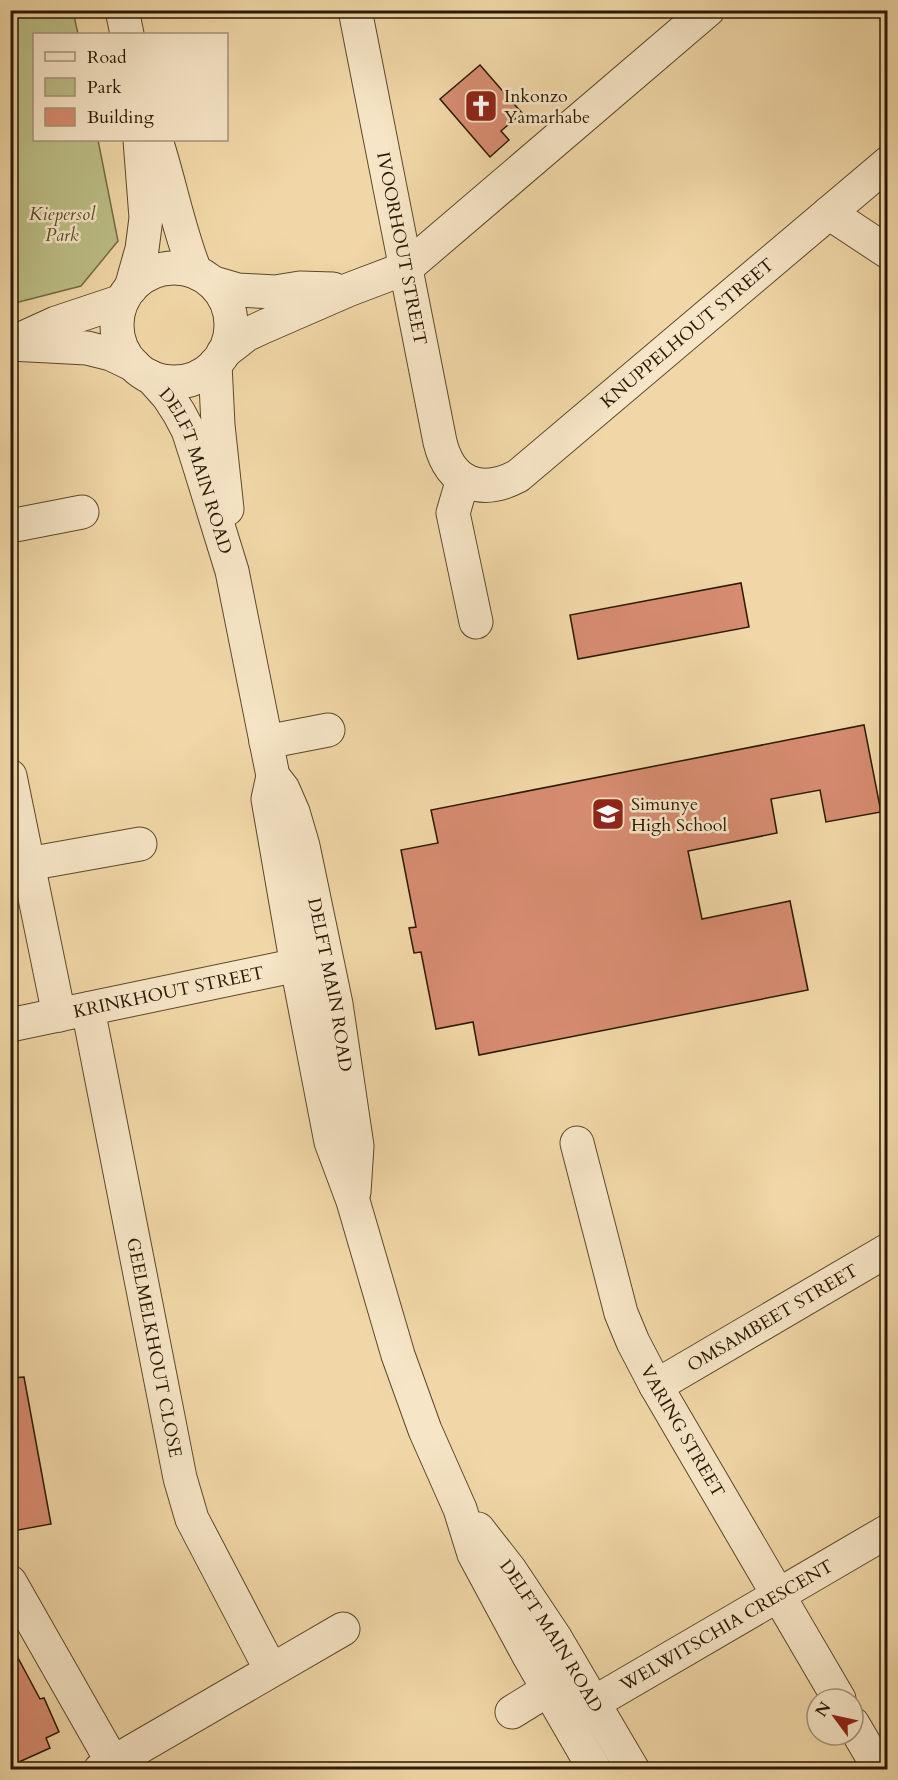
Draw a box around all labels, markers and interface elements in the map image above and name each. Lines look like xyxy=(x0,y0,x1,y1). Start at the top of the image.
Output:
legend xyxy=(33,33,228,141)
text: Road xyxy=(87,45,127,70)
text: Park xyxy=(87,75,122,100)
place label: Inkonzo Yamarhabe xyxy=(504,84,590,130)
church icon: Inkonzo Yamarhabe xyxy=(463,88,499,124)
text: Building xyxy=(87,105,155,130)
street label: IVOORHOUT STREET xyxy=(371,150,433,347)
park label: Kiepersol Park xyxy=(29,202,96,248)
street label: KNUPPELHOUT STREET xyxy=(595,252,779,414)
street label: DELFT MAIN ROAD xyxy=(153,382,239,557)
place label: Simunye High School xyxy=(631,792,727,838)
school or university icon: Simunye High School xyxy=(590,796,626,832)
street label: DELFT MAIN ROAD xyxy=(302,895,358,1073)
street label: KRINKHOUT STREET xyxy=(71,960,266,1024)
street label: GEELMELKHOUT CLOSE xyxy=(121,1236,188,1460)
street label: OMSAMBEET STREET xyxy=(682,1258,862,1378)
street label: VARING STREET xyxy=(635,1360,731,1502)
street label: WELWITSCHIA CRESCENT xyxy=(615,1553,838,1698)
street label: DELFT MAIN ROAD xyxy=(494,1554,609,1717)
north arrow xyxy=(805,1687,865,1747)
text: N xyxy=(810,1697,836,1721)

